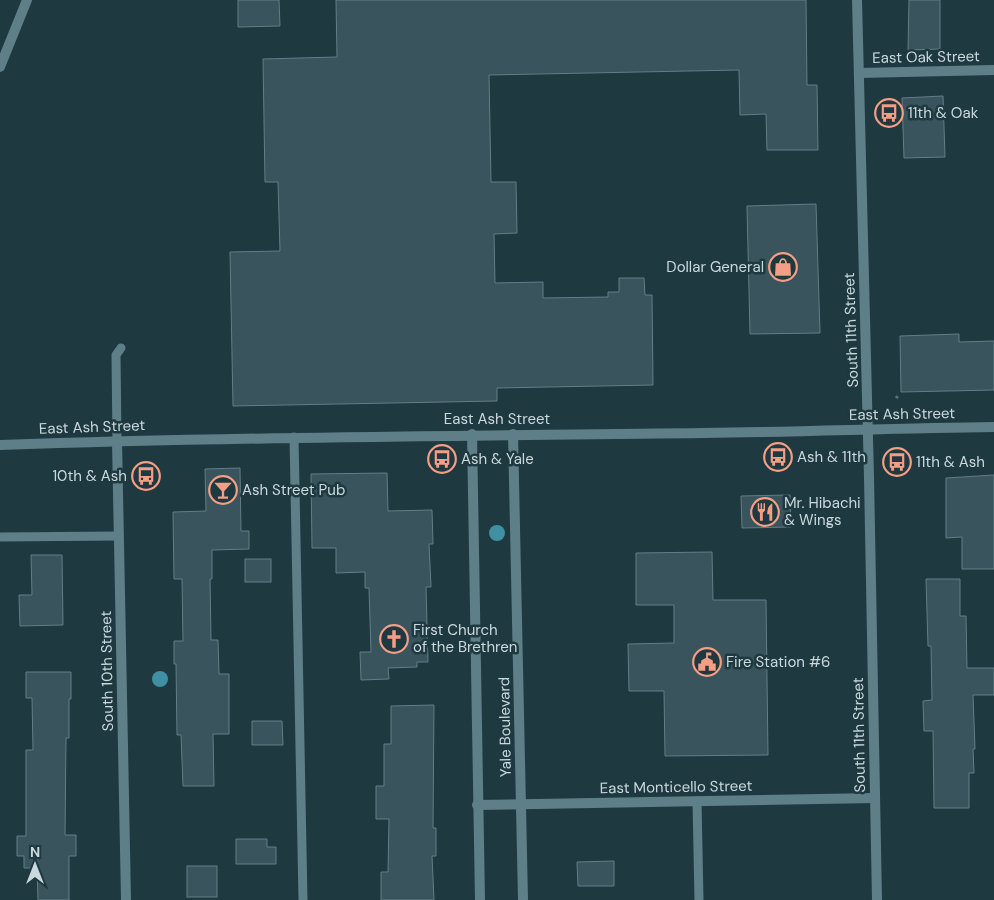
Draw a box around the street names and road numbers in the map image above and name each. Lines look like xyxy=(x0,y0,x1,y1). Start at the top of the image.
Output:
street label: East Oak Street xyxy=(872,46,980,68)
street label: South 11th Street xyxy=(839,272,863,388)
street label: East Ash Street xyxy=(849,403,955,425)
street label: East Ash Street xyxy=(444,409,550,429)
street label: East Ash Street xyxy=(39,415,146,439)
street label: South 10th Street xyxy=(96,610,118,731)
street label: Yale Boulevard xyxy=(494,677,516,777)
street label: South 11th Street xyxy=(848,677,870,793)
street label: East Monticello Street xyxy=(600,776,753,798)

